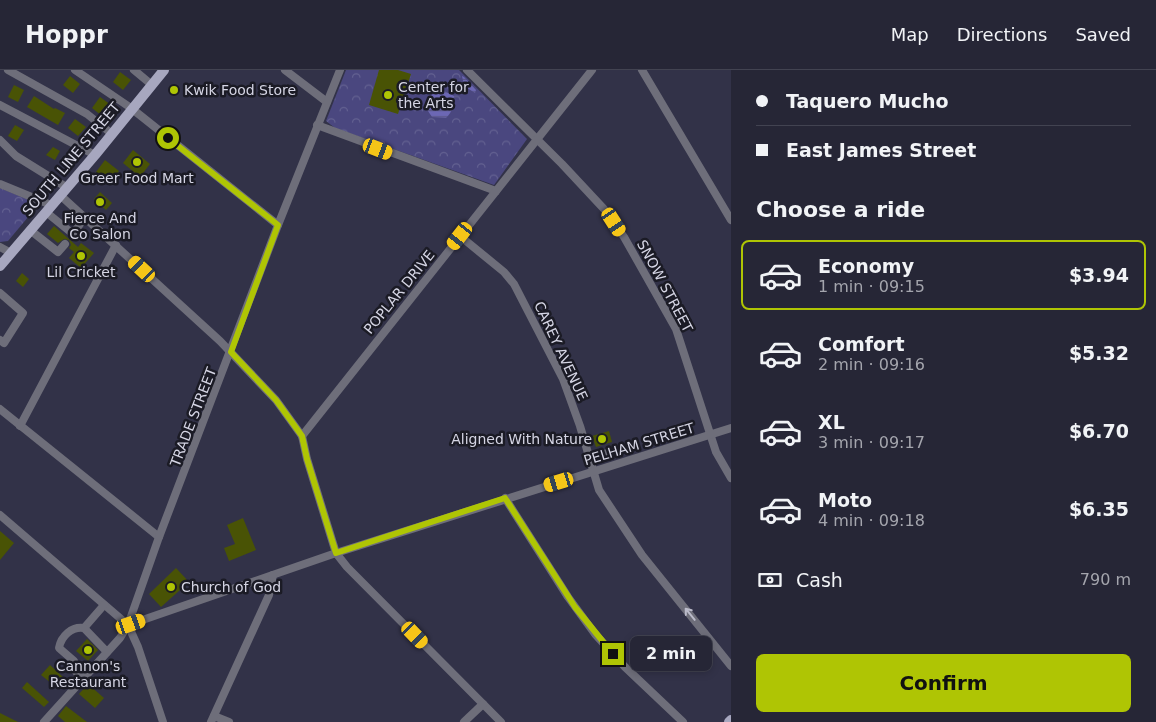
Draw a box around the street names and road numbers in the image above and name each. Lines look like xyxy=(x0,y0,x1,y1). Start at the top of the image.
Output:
street label: SOUTH LINE STREET xyxy=(19,99,123,219)
street label: SNOW STREET xyxy=(634,237,696,335)
street label: POPLAR DRIVE xyxy=(360,247,438,337)
street label: CAREY AVENUE xyxy=(531,299,591,403)
street label: TRADE STREET xyxy=(166,365,219,470)
street label: PELHAM STREET xyxy=(582,419,697,468)

